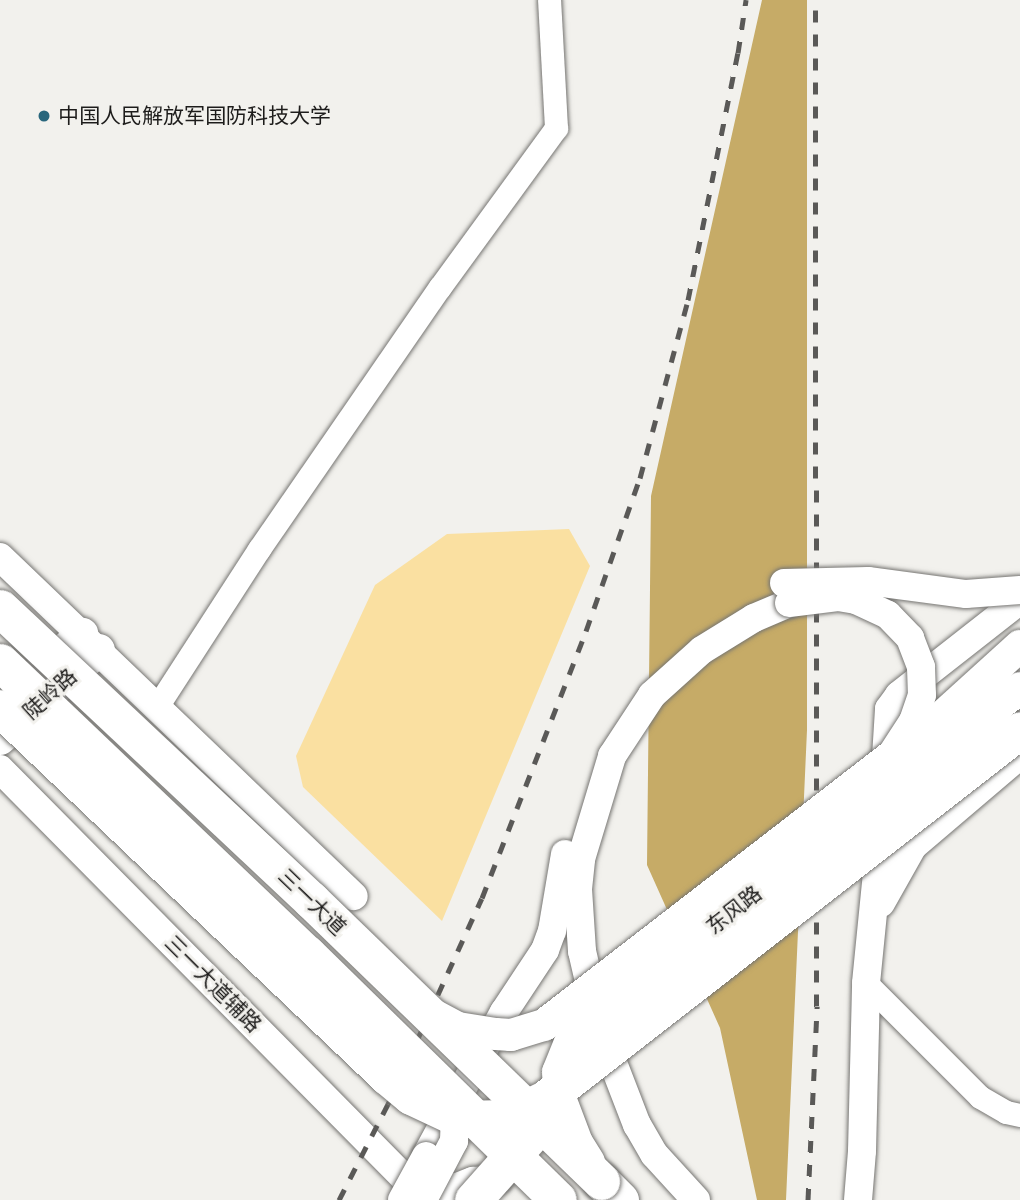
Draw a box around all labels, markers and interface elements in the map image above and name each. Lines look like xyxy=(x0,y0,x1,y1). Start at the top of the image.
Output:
place label: 中国人民解放军国防科技大学 xyxy=(58,103,331,129)
marker: 中国人民解放军国防科技大学 xyxy=(36,108,52,124)
street label: 陡岭路 xyxy=(18,664,82,724)
street label: 三一大道 xyxy=(273,864,351,940)
street label: 东风路 xyxy=(701,881,767,939)
street label: 三一大道辅路 xyxy=(160,931,266,1037)

